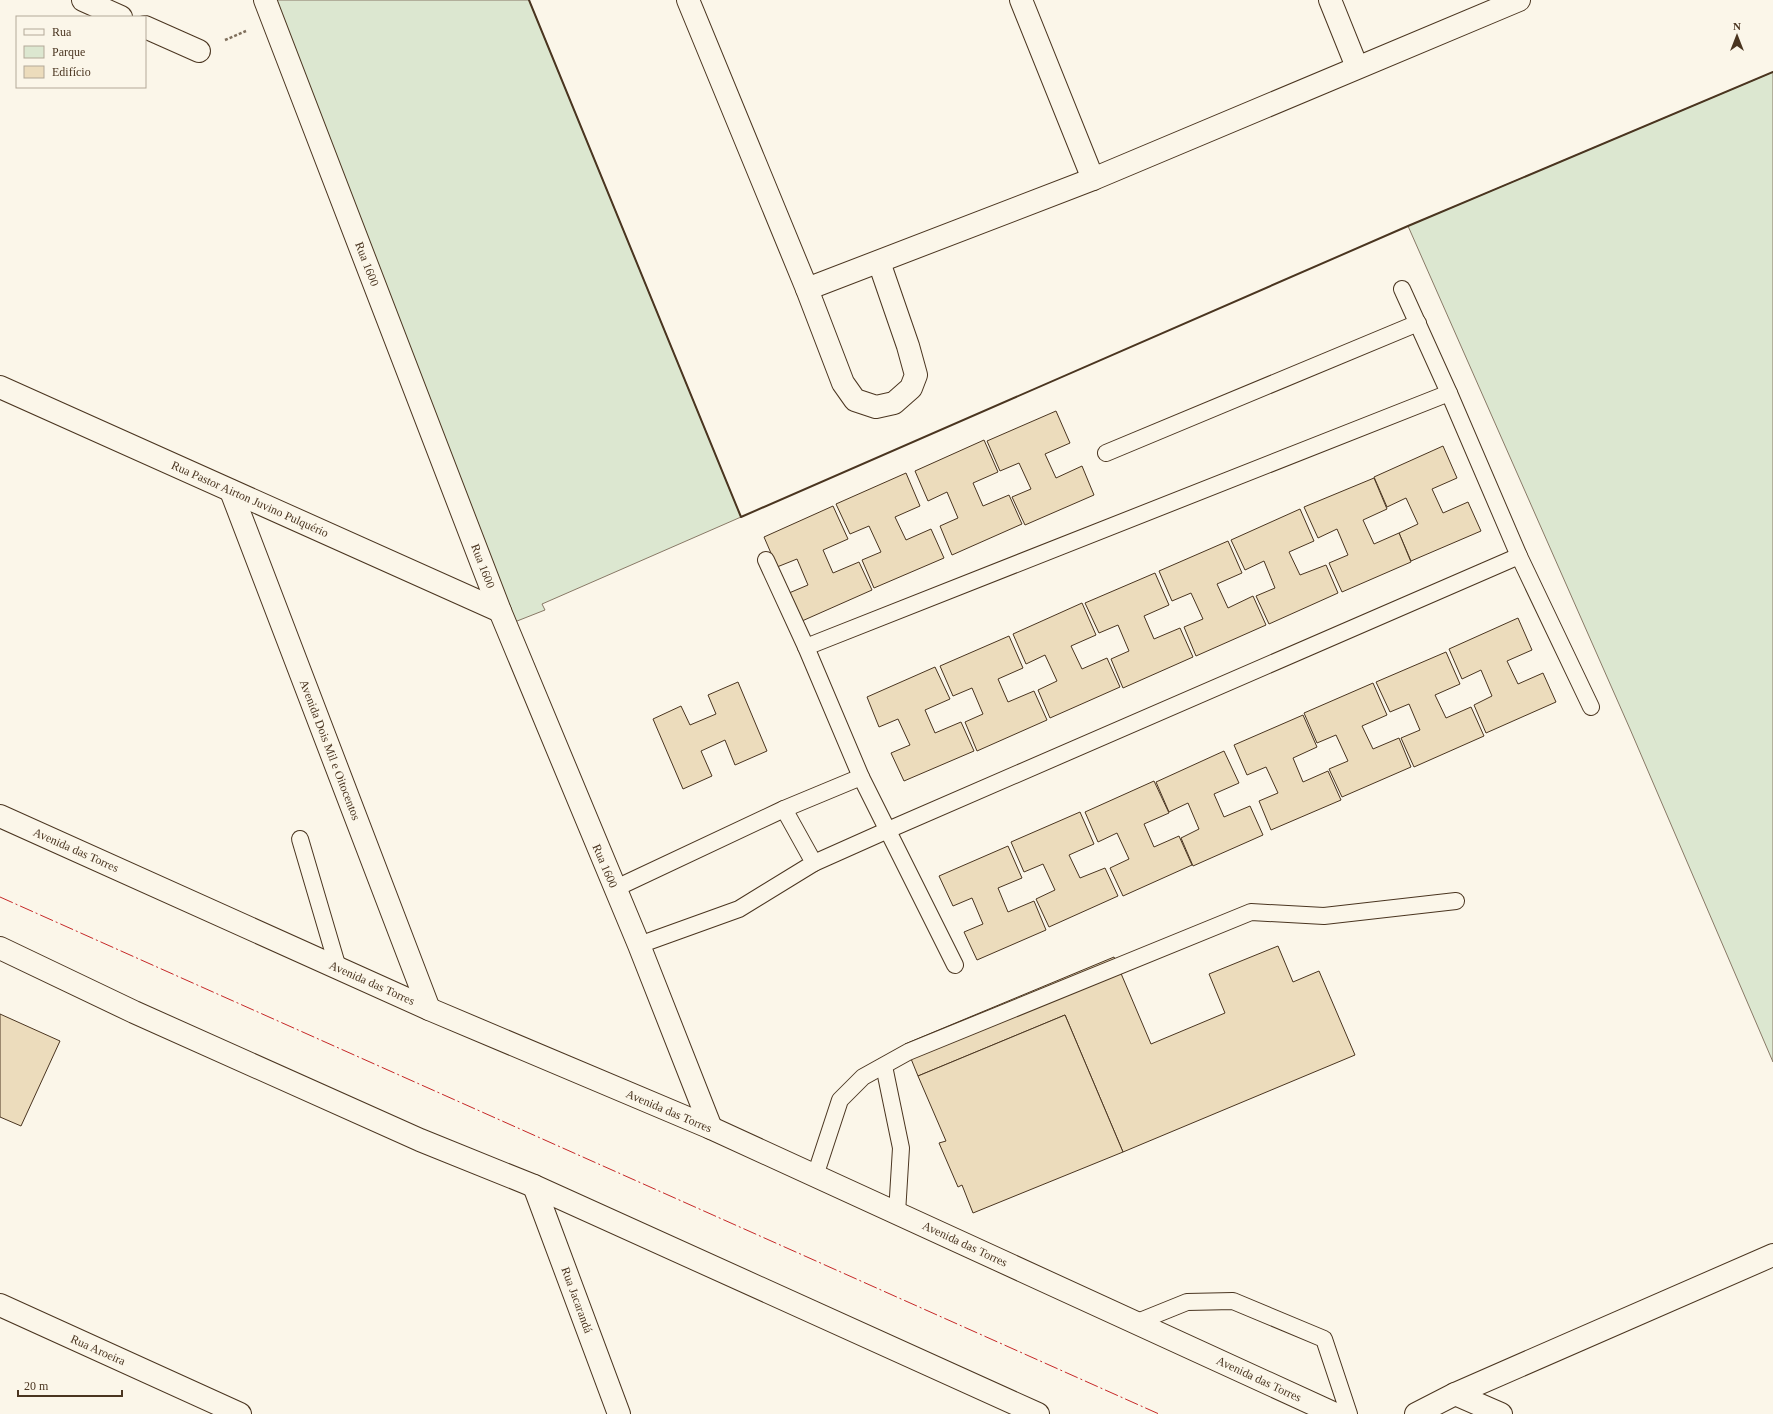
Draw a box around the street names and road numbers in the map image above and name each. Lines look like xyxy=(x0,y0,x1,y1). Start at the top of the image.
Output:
street label: Rua 1600 xyxy=(352,240,382,288)
street label: Rua Pastor Airton Juvino Pulquério xyxy=(169,458,331,540)
street label: Rua 1600 xyxy=(468,542,498,590)
street label: Avenida Dois Mil e Oitocentos xyxy=(297,678,363,822)
street label: Avenida das Torres xyxy=(31,825,121,875)
street label: Rua 1600 xyxy=(590,842,620,890)
street label: Avenida das Torres xyxy=(327,958,417,1008)
street label: Avenida das Torres xyxy=(624,1087,714,1136)
street label: Avenida das Torres xyxy=(920,1218,1010,1270)
street label: Rua Jacarandá xyxy=(559,1265,596,1336)
street label: Rua Aroeira xyxy=(69,1332,128,1369)
street label: Avenida das Torres xyxy=(1214,1353,1304,1405)

